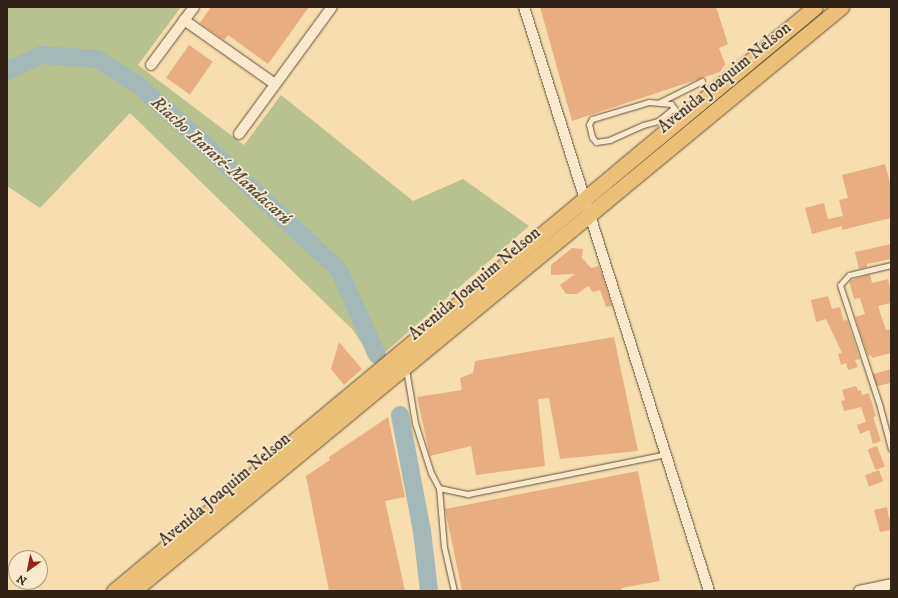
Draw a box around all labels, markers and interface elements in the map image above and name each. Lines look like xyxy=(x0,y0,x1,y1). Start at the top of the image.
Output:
street label: Avenida Joaquim Nelson xyxy=(654,18,796,138)
water label: Riacho Itararé-Mandacarú xyxy=(146,92,296,230)
street label: Avenida Joaquim Nelson xyxy=(405,223,545,345)
street label: Avenida Joaquim Nelson xyxy=(155,429,295,551)
north arrow xyxy=(8,550,48,590)
text: N xyxy=(14,571,30,588)

